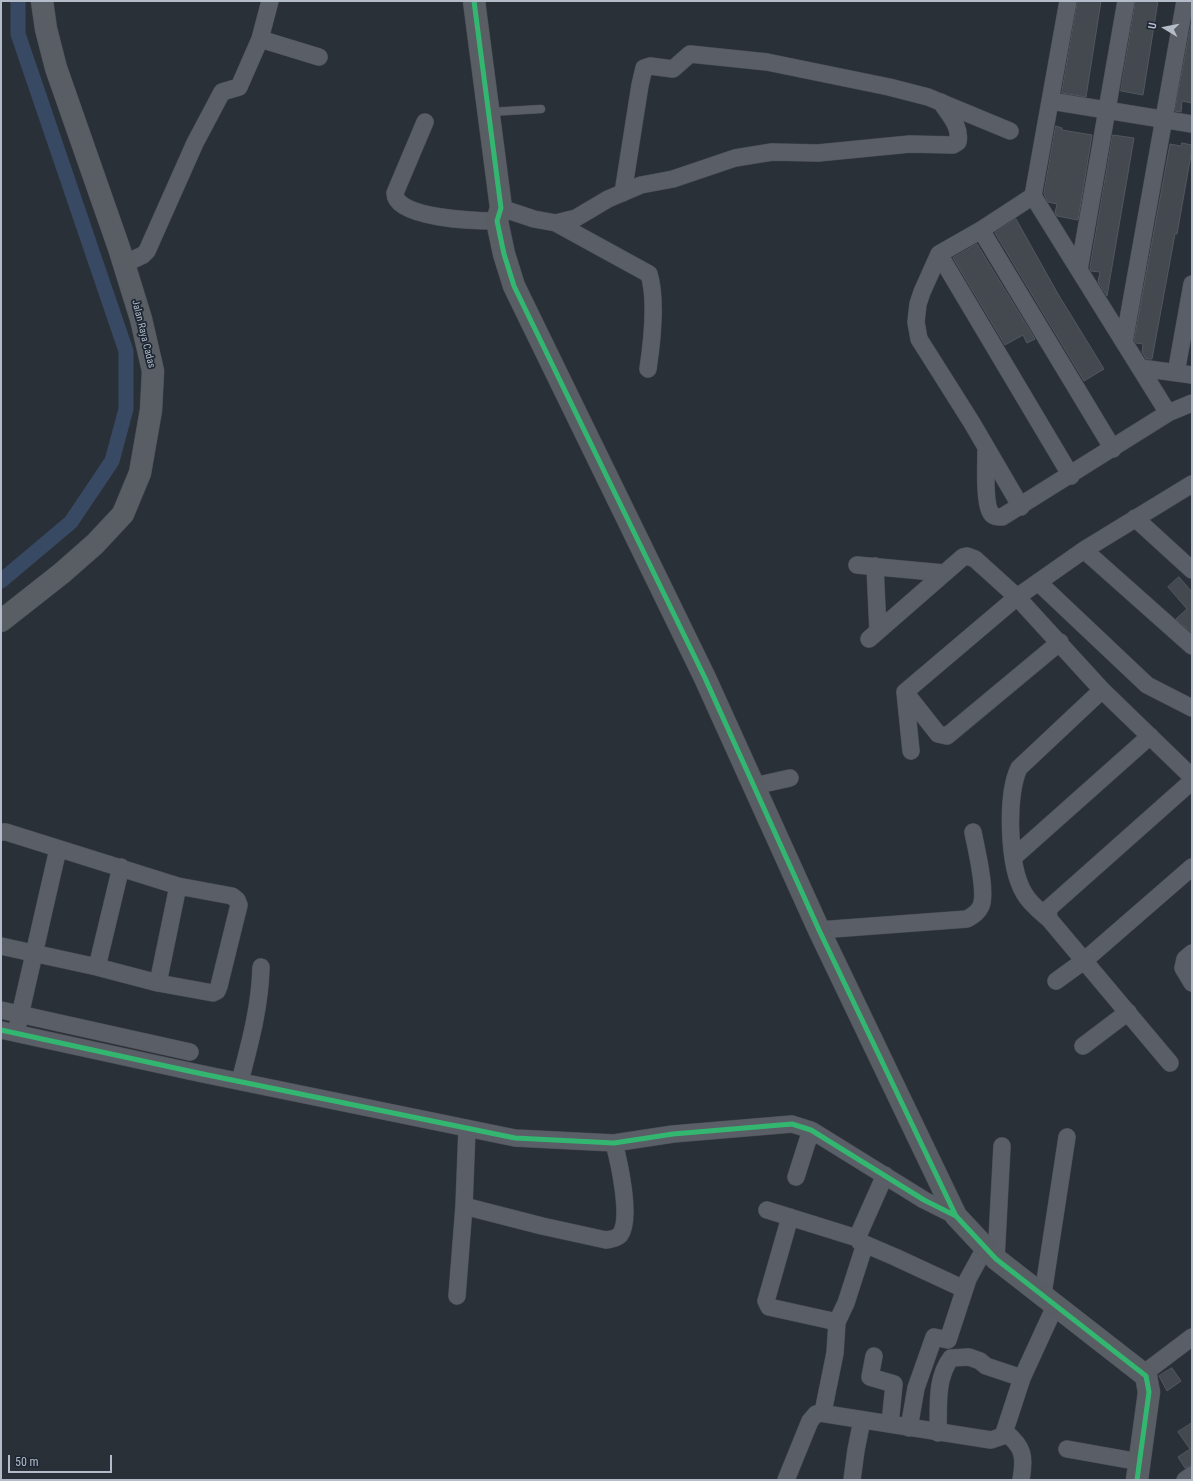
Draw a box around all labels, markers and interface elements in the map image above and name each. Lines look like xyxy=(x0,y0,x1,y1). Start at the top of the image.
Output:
north arrow xyxy=(1145,8,1185,48)
text: U xyxy=(1146,22,1160,30)
street label: Jalan Raya Cadas xyxy=(129,299,157,369)
scale bar xyxy=(10,1447,114,1473)
text: 50 m xyxy=(15,1455,39,1469)

